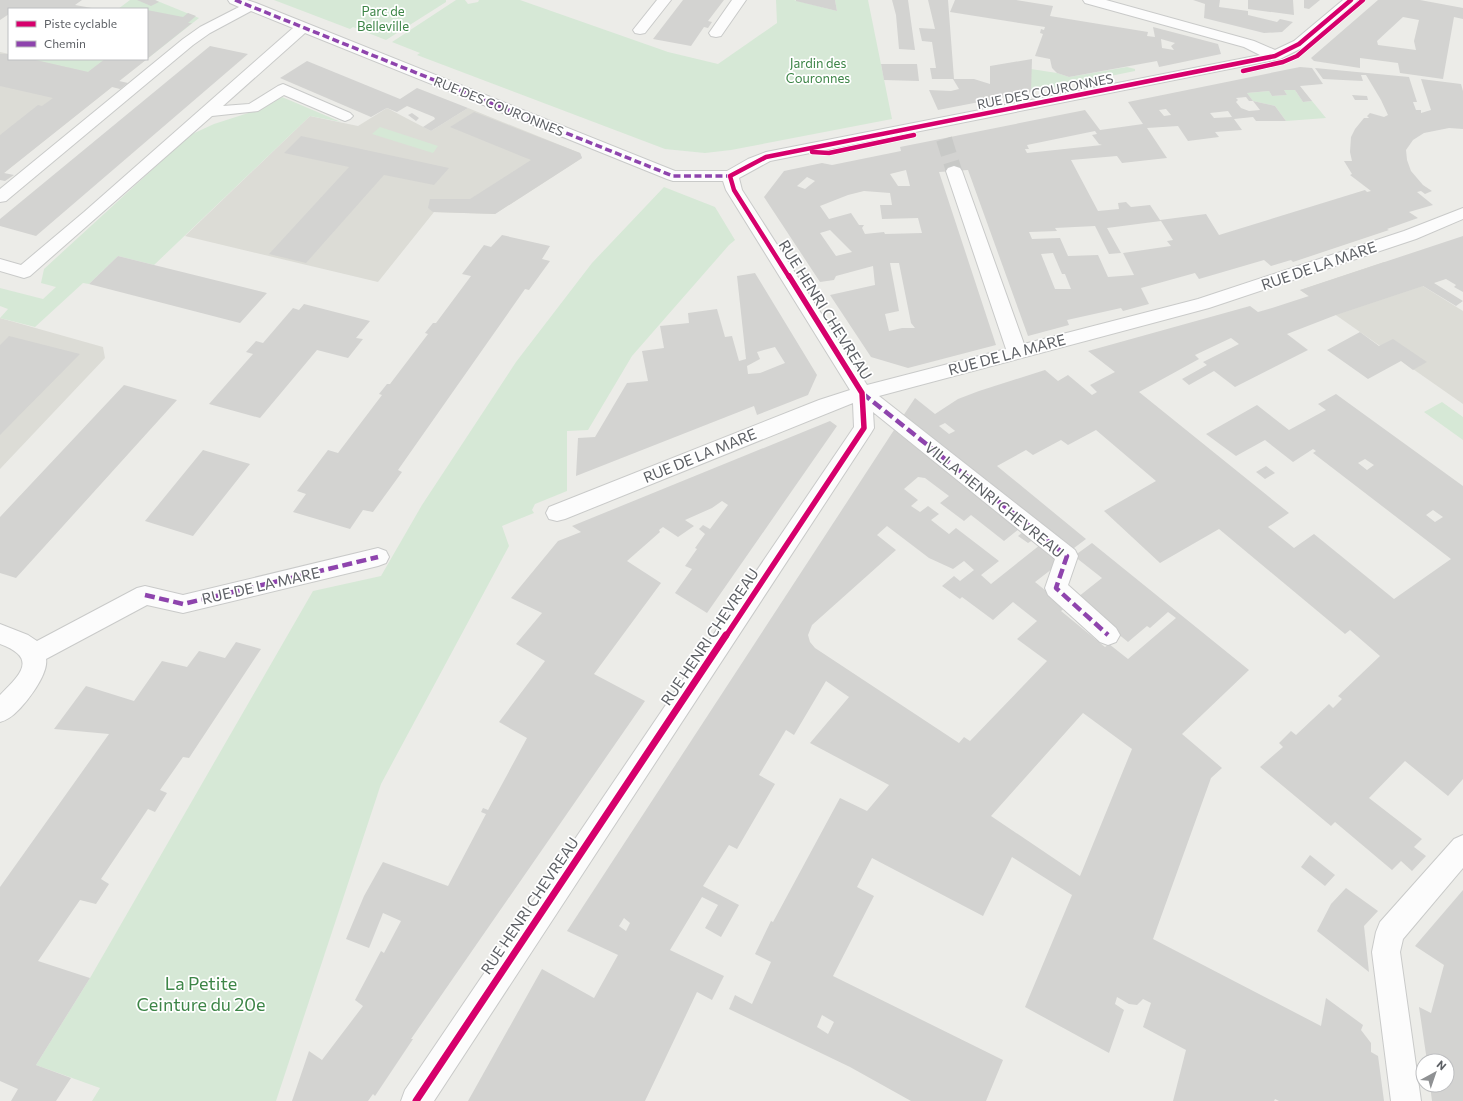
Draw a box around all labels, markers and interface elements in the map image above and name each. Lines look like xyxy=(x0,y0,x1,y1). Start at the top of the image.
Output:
park label: Parc de Belleville xyxy=(357,3,409,34)
legend xyxy=(8,8,148,60)
text: Piste cyclable xyxy=(44,16,117,30)
text: Chemin xyxy=(44,36,86,50)
park label: Jardin des Couronnes xyxy=(786,55,850,86)
street label: RUE DES COURONNES xyxy=(975,70,1115,112)
street label: RUE DES COURONNES xyxy=(432,73,567,140)
street label: RUE HENRI CHEVREAU xyxy=(775,236,876,383)
street label: RUE DE LA MARE xyxy=(1259,237,1379,293)
street label: RUE DE LA MARE xyxy=(946,330,1067,378)
street label: RUE DE LA MARE xyxy=(640,424,759,486)
street label: VILLA HENRI CHEVREAU xyxy=(921,437,1068,561)
street label: RUE DE LA MARE xyxy=(200,563,322,607)
street label: RUE HENRI CHEVREAU xyxy=(657,564,762,708)
street label: RUE HENRI CHEVREAU xyxy=(477,833,582,977)
park label: La Petite Ceinture du 20e xyxy=(136,972,266,1015)
north arrow xyxy=(1415,1053,1455,1093)
text: N xyxy=(1434,1057,1449,1073)

